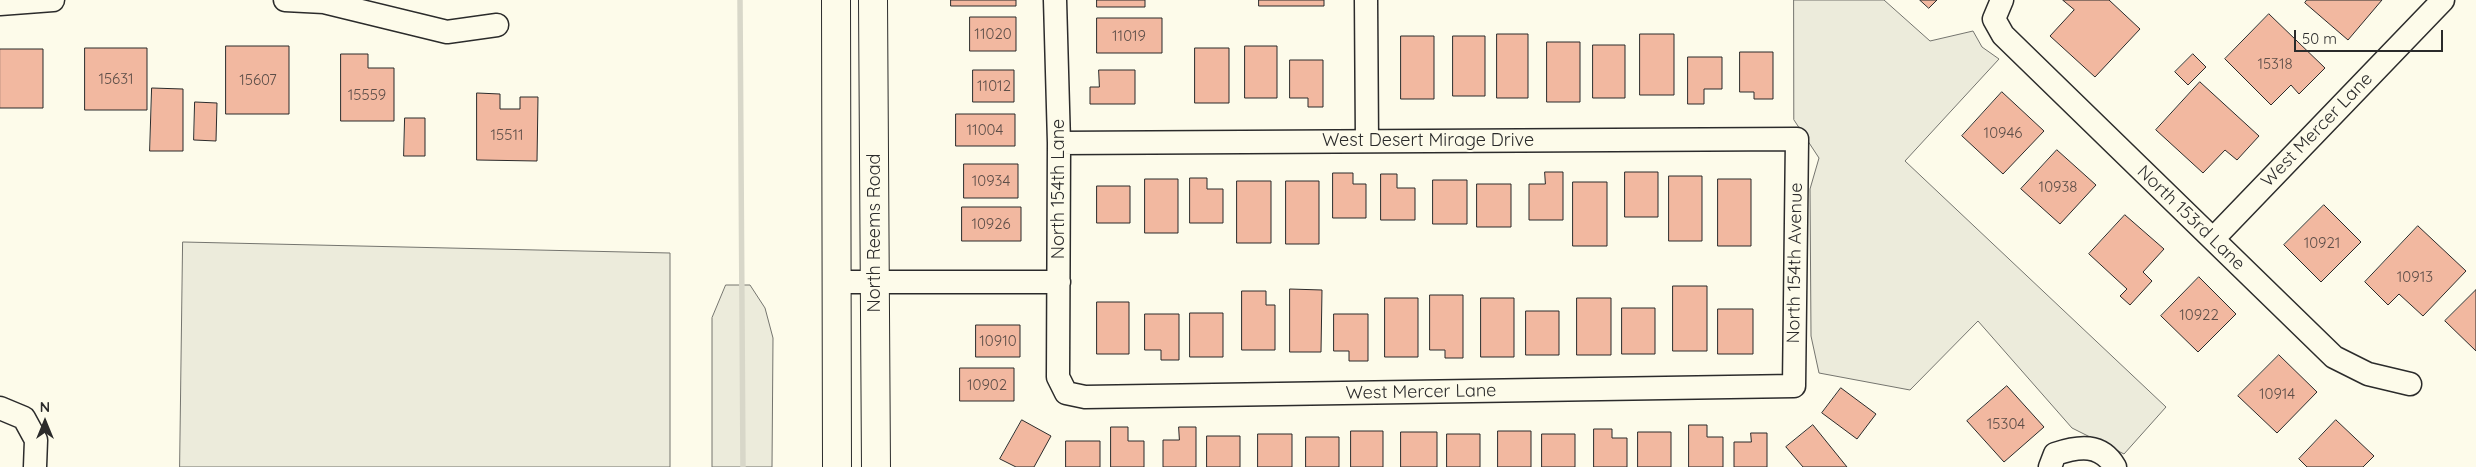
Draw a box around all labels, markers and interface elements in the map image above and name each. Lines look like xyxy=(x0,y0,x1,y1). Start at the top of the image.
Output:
scale bar xyxy=(2296,20,2445,52)
house number: 11020 xyxy=(974,25,1012,43)
house number: 11019 xyxy=(1112,27,1146,45)
text: 50 m xyxy=(2302,29,2337,48)
house number: 15318 xyxy=(2257,55,2293,73)
street label: West Mercer Lane xyxy=(2257,68,2377,192)
house number: 15631 xyxy=(98,70,134,88)
house number: 15607 xyxy=(239,71,277,89)
house number: 11012 xyxy=(977,77,1011,95)
house number: 15559 xyxy=(348,86,386,104)
street label: North 154th Lane xyxy=(1048,119,1070,259)
house number: 11004 xyxy=(967,121,1003,139)
house number: 10946 xyxy=(1984,124,2022,142)
house number: 15511 xyxy=(491,126,523,144)
street label: West Desert Mirage Drive xyxy=(1322,130,1534,152)
street label: North Reems Road xyxy=(864,154,886,312)
street label: North 153rd Lane xyxy=(2133,161,2249,275)
house number: 10934 xyxy=(972,172,1010,190)
house number: 10938 xyxy=(2039,178,2077,196)
street label: North 154th Avenue xyxy=(1783,182,1807,344)
house number: 10926 xyxy=(971,215,1011,233)
house number: 10921 xyxy=(2304,234,2340,252)
house number: 10913 xyxy=(2397,268,2433,286)
house number: 10922 xyxy=(2179,306,2219,324)
house number: 10910 xyxy=(979,332,1017,350)
house number: 10902 xyxy=(967,376,1007,394)
street label: West Mercer Lane xyxy=(1345,380,1497,404)
house number: 10914 xyxy=(2259,385,2295,403)
north arrow xyxy=(20,397,70,447)
text: N xyxy=(40,398,50,416)
house number: 15304 xyxy=(1987,415,2025,433)

